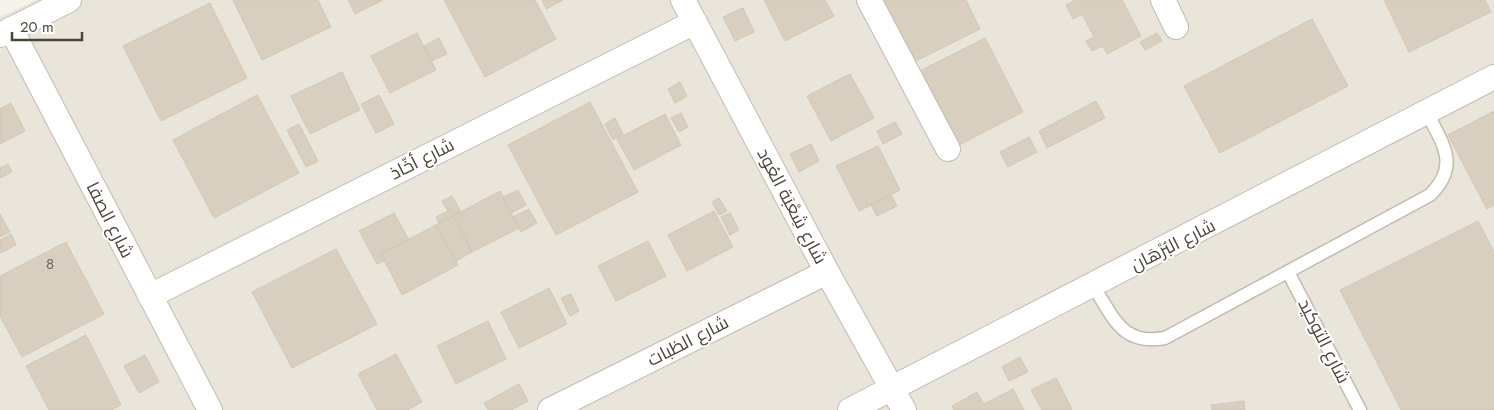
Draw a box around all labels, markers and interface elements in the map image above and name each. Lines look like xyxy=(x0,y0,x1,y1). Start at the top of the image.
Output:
scale bar xyxy=(12,10,82,42)
text: 20 m xyxy=(20,16,54,38)
street label: شارع أخّاذ xyxy=(385,132,459,186)
street label: شارع شِعْبَة العُود xyxy=(750,143,834,269)
street label: شارع الصفا xyxy=(80,177,140,263)
street label: شارع البُرْهَان xyxy=(1126,212,1220,278)
house number: 8 xyxy=(46,253,54,275)
street label: شارع التوكيد xyxy=(1292,294,1356,388)
street label: شارع الظبات xyxy=(643,309,733,373)

